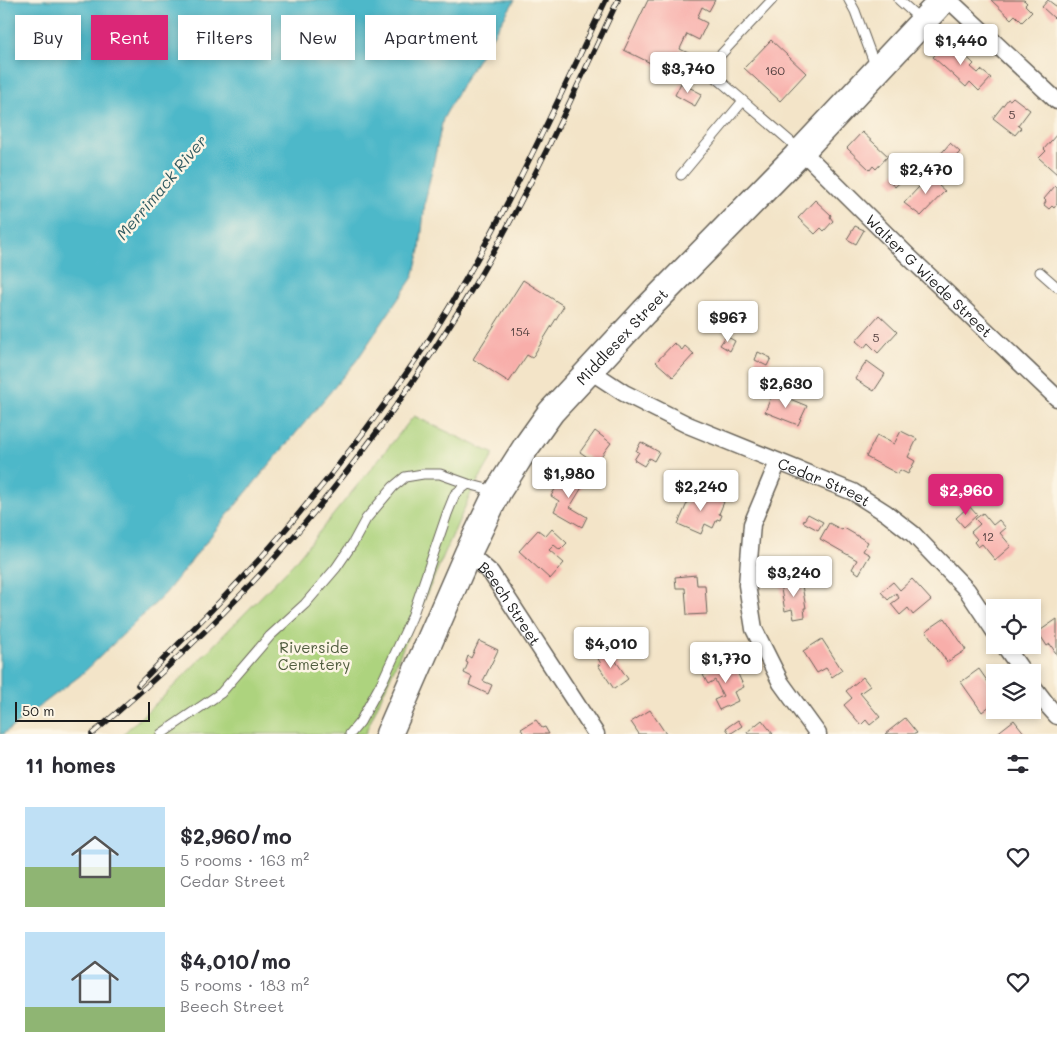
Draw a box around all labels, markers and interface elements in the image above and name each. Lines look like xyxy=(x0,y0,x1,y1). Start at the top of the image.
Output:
chip: Buy xyxy=(15,15,81,60)
chip: Rent xyxy=(91,15,168,60)
chip: Filters xyxy=(178,15,271,60)
chip: New xyxy=(281,15,355,60)
chip: Apartment xyxy=(365,15,496,60)
pin: $1,440 xyxy=(920,23,1002,66)
text: $1,440 xyxy=(935,29,987,50)
pin: $3,740 xyxy=(647,52,729,94)
text: $3,740 xyxy=(661,57,715,78)
house number: 160 xyxy=(765,62,786,78)
house number: 5 xyxy=(1009,106,1016,122)
water label: Merrimack River xyxy=(111,130,211,244)
pin: $2,470 xyxy=(885,152,967,195)
text: $2,470 xyxy=(899,158,953,179)
street label: Walter G Wiede Street xyxy=(861,210,997,341)
street label: Middlesex Street xyxy=(571,284,672,389)
pin: $967 xyxy=(698,300,758,343)
text: $967 xyxy=(709,306,747,327)
house number: 154 xyxy=(510,323,530,339)
house number: 5 xyxy=(873,329,880,345)
pin: $2,630 xyxy=(745,366,827,409)
text: $2,630 xyxy=(759,372,813,393)
street label: Cedar Street xyxy=(775,453,874,511)
pin: $1,980 xyxy=(528,456,610,499)
text: $1,980 xyxy=(543,462,595,483)
pin: $2,240 xyxy=(660,470,742,512)
pin: $2,960 xyxy=(925,474,1007,516)
text: $2,240 xyxy=(674,475,728,496)
text: $2,960 xyxy=(939,479,993,500)
house number: 12 xyxy=(982,528,994,544)
pin: $3,240 xyxy=(753,556,835,598)
street label: Beech Street xyxy=(474,557,545,649)
text: $3,240 xyxy=(767,561,821,582)
map controls xyxy=(986,599,1041,719)
button: locate xyxy=(986,599,1041,654)
pin: $4,010 xyxy=(570,626,652,669)
text: $4,010 xyxy=(585,632,637,653)
park label: Riverside Cemetery xyxy=(278,637,350,674)
pin: $1,770 xyxy=(685,642,767,684)
text: $1,770 xyxy=(701,647,751,668)
button: layers xyxy=(986,664,1041,719)
scale bar xyxy=(15,699,150,722)
text: 50 m xyxy=(22,701,54,720)
icon: filters xyxy=(1004,750,1032,778)
text: 11 homes xyxy=(25,751,116,778)
text: $2,960/mo xyxy=(180,822,292,849)
icon: home xyxy=(65,827,125,887)
icon: heart xyxy=(1004,843,1032,871)
text: 5 rooms · 163 m² xyxy=(180,849,309,870)
text: Cedar Street xyxy=(180,870,286,891)
text: $4,010/mo xyxy=(180,947,291,974)
icon: home xyxy=(65,952,125,1012)
icon: heart xyxy=(1004,968,1032,996)
text: 5 rooms · 183 m² xyxy=(180,974,309,995)
text: Beech Street xyxy=(180,995,284,1016)

